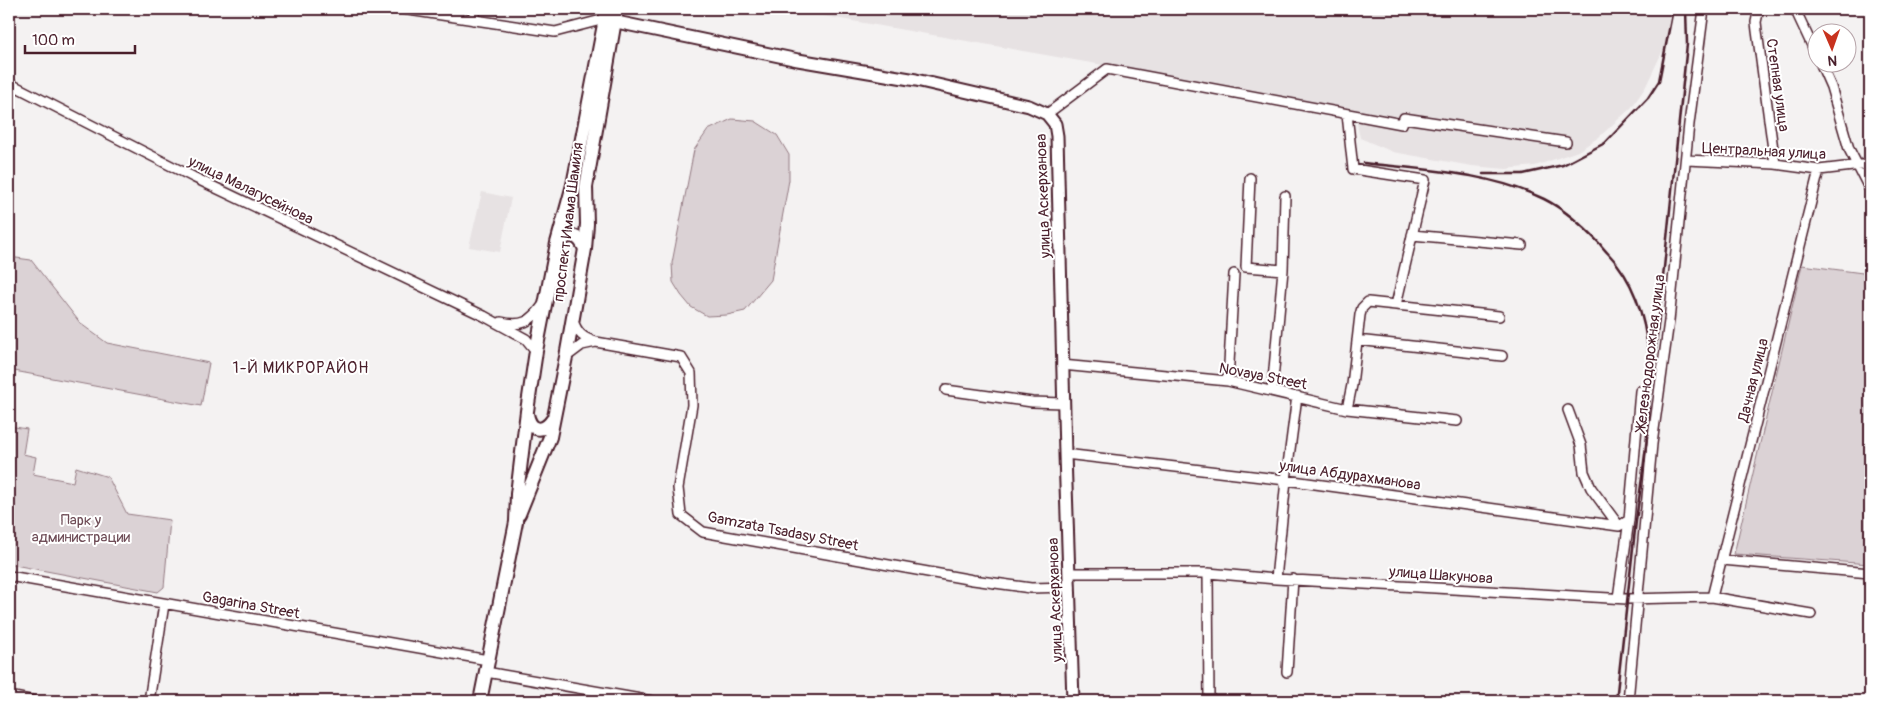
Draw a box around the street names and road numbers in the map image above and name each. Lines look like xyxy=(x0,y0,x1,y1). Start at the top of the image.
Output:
street label: Степная улица xyxy=(1762,37,1793,133)
street label: улица Аскерханова xyxy=(1032,133,1055,260)
street label: Центральная улица xyxy=(1702,139,1826,164)
street label: проспект Имама Шамиля xyxy=(549,141,588,303)
street label: улица Малагусейнова xyxy=(184,151,316,229)
street label: Железнодорожная улица xyxy=(1631,273,1670,435)
street label: Дачная улица xyxy=(1734,336,1773,425)
street label: Novaya Street xyxy=(1217,359,1309,395)
street label: улица Абдурахманова xyxy=(1277,456,1422,495)
street label: Gamzata Tsadasy Street xyxy=(706,508,861,556)
street label: улица Аскерханова xyxy=(1044,537,1067,664)
street label: улица Шакунова xyxy=(1387,562,1493,589)
street label: Gagarina Street xyxy=(201,588,302,624)

